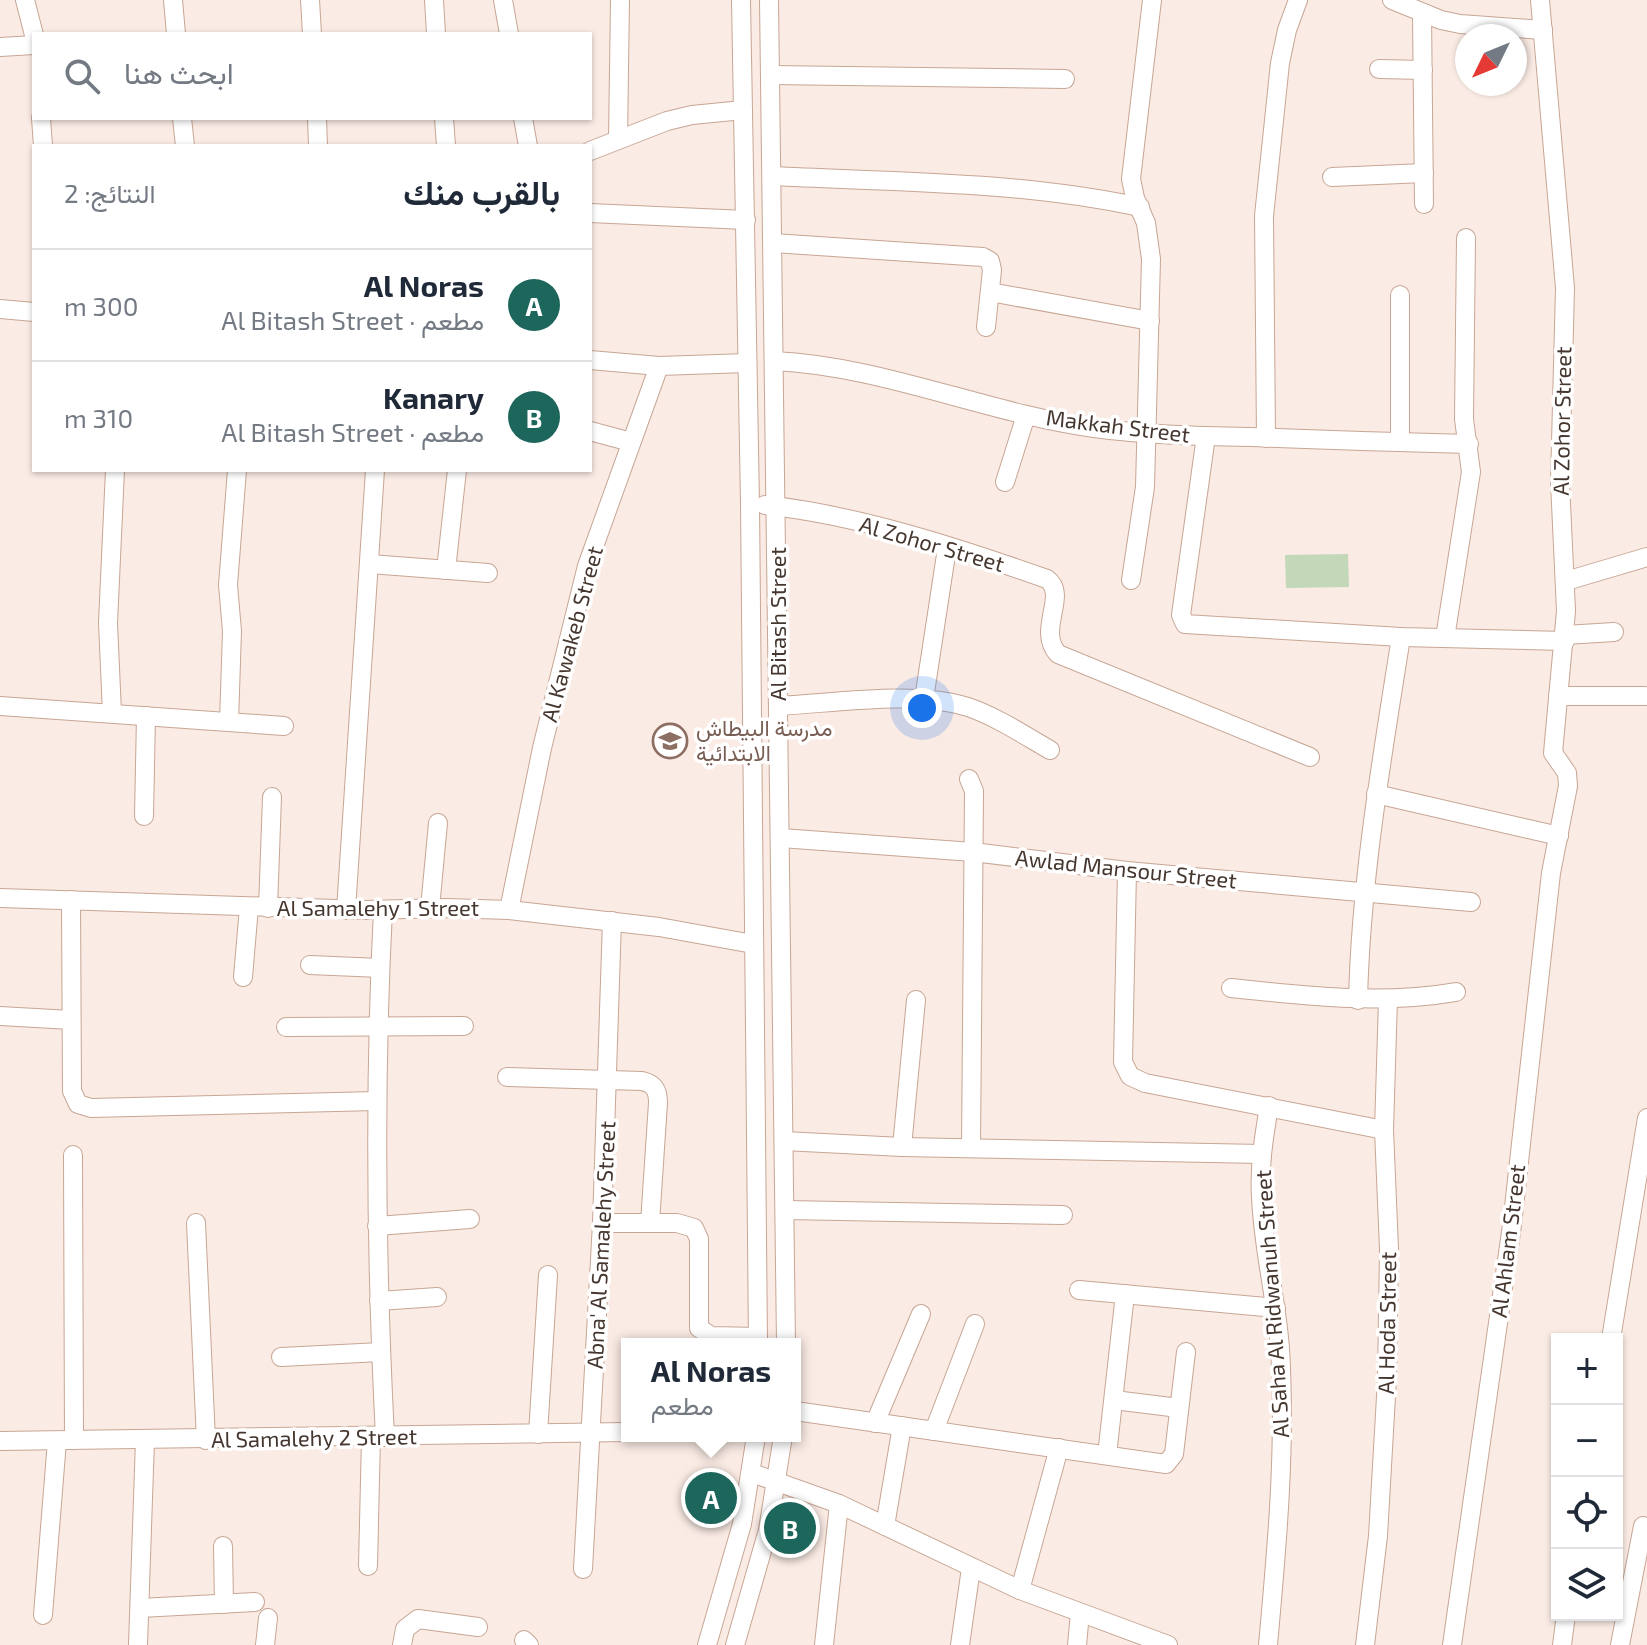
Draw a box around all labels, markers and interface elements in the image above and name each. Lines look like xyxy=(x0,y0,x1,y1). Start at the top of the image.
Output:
north arrow xyxy=(1455,24,1527,96)
search box xyxy=(32,32,592,120)
icon: search xyxy=(60,54,104,98)
text: ابحث هنا xyxy=(124,54,234,90)
text: بالقرب منك xyxy=(403,171,560,212)
text: النتائج: 2 xyxy=(64,177,155,208)
text: Al Noras xyxy=(364,267,484,303)
text: 300 m xyxy=(64,290,138,321)
text: A xyxy=(526,290,543,321)
text: مطعم · Al Bitash Street xyxy=(221,304,484,335)
street label: Al Zohor Street xyxy=(1547,346,1575,496)
text: Kanary xyxy=(383,379,484,415)
text: 310 m xyxy=(64,402,133,433)
text: B xyxy=(526,402,542,433)
street label: Makkah Street xyxy=(1045,403,1192,447)
text: مطعم · Al Bitash Street xyxy=(221,416,484,447)
street label: Al Zohor Street xyxy=(857,510,1008,576)
street label: Al Kawakeb Street xyxy=(535,543,607,725)
street label: Al Bitash Street xyxy=(764,547,790,701)
your location xyxy=(902,688,942,728)
place label: مدرسة البيطاش الابتدائية xyxy=(696,714,833,766)
school or university icon: مدرسة البيطاش الابتدائية xyxy=(651,722,689,760)
street label: Awlad Mansour Street xyxy=(1014,843,1238,893)
street label: Al Samalehy 1 Street xyxy=(277,894,479,920)
street label: Abna' Al Samalehy Street xyxy=(581,1120,619,1370)
street label: Al Ahlam Street xyxy=(1485,1163,1529,1319)
street label: Al Saha Al Ridwanuh Street xyxy=(1249,1169,1293,1439)
street label: Al Hoda Street xyxy=(1372,1252,1400,1394)
map controls xyxy=(1551,1333,1623,1621)
button: + xyxy=(1551,1333,1623,1405)
popup xyxy=(621,1338,801,1442)
text: Al Noras xyxy=(651,1352,771,1388)
text: مطعم xyxy=(651,1389,714,1420)
button: − xyxy=(1551,1405,1623,1477)
street label: Al Samalehy 2 Street xyxy=(211,1422,417,1452)
pin: A xyxy=(685,1468,737,1528)
button: locate xyxy=(1551,1477,1623,1549)
pin: B xyxy=(764,1498,816,1558)
button: layers xyxy=(1551,1549,1623,1621)

